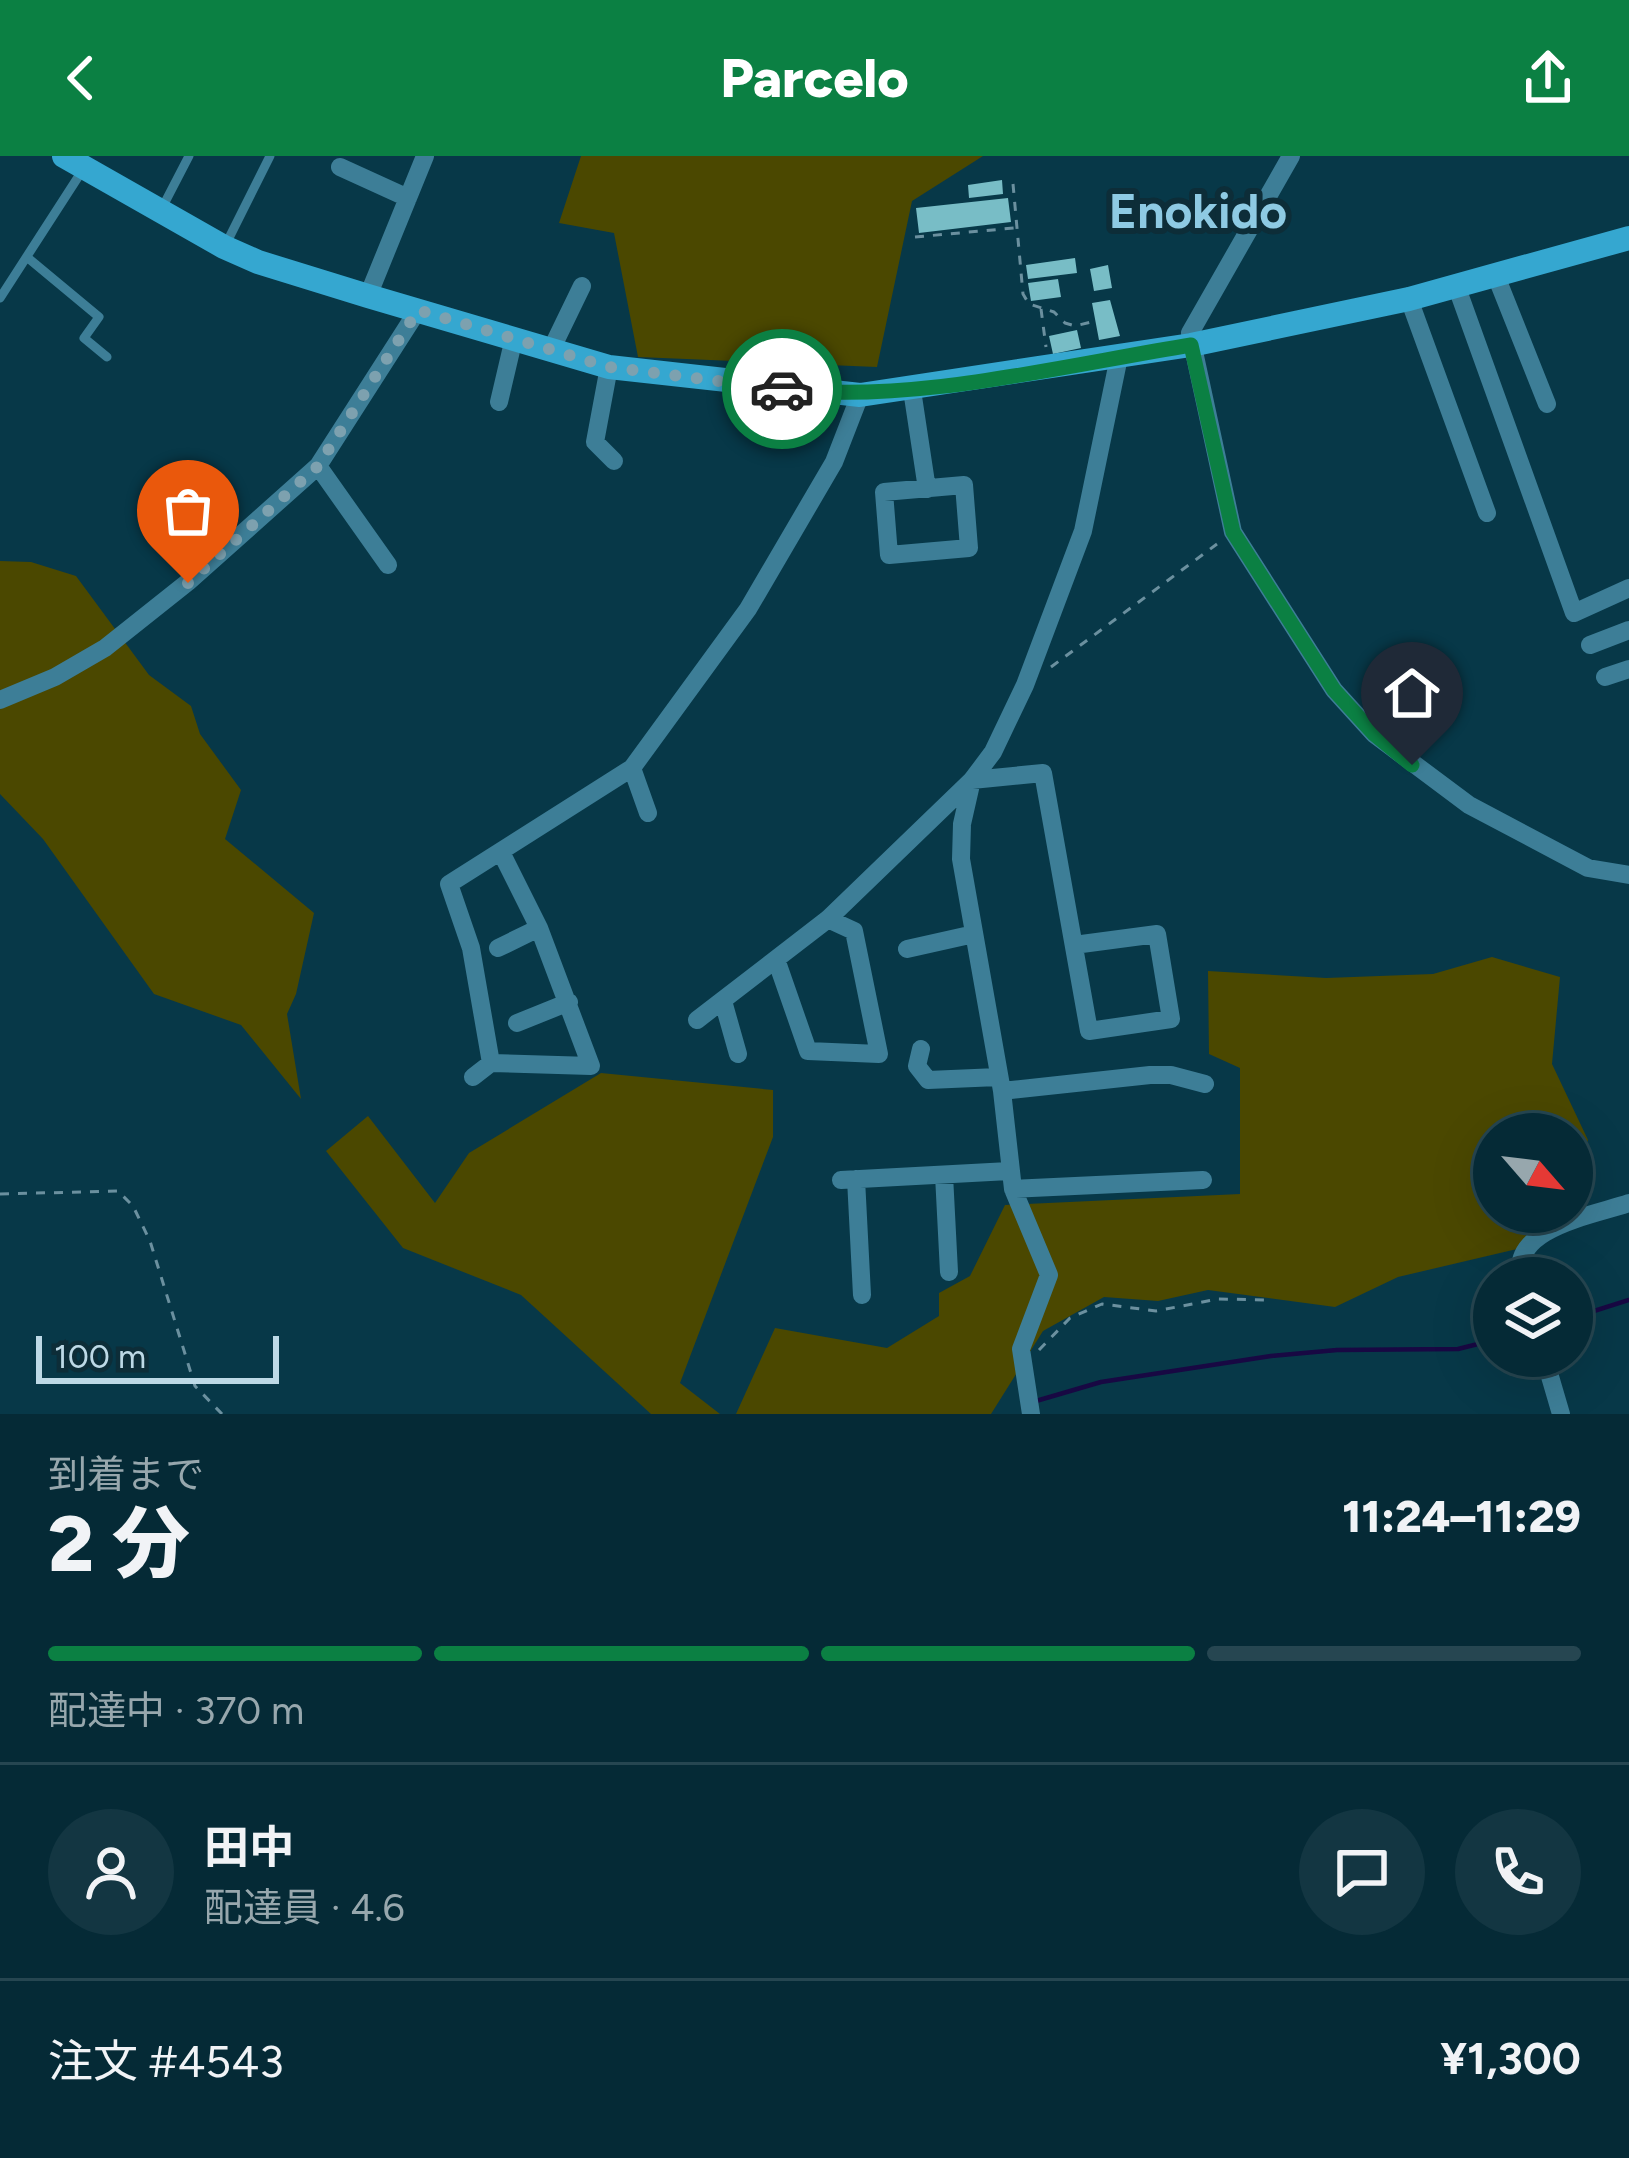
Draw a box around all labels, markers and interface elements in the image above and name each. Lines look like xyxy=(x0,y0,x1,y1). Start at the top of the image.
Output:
icon: back xyxy=(48,45,114,111)
icon: share xyxy=(1515,45,1581,111)
text: Parcelo xyxy=(720,46,909,111)
district label: Enokido xyxy=(1109,182,1287,240)
courier xyxy=(722,329,842,449)
icon: car xyxy=(749,356,815,422)
pin xyxy=(137,460,239,583)
icon: bag xyxy=(155,478,221,544)
pin xyxy=(1361,642,1463,765)
icon: home xyxy=(1379,660,1445,726)
north arrow xyxy=(1473,1113,1593,1233)
map controls xyxy=(1473,1113,1593,1377)
button: layers xyxy=(1473,1257,1593,1377)
scale bar xyxy=(36,1330,279,1383)
text: 100 m xyxy=(54,1337,146,1376)
text: 到着まで xyxy=(48,1451,204,1498)
text: 11:24–11:29 xyxy=(1342,1489,1581,1543)
text: 2 分 xyxy=(48,1497,190,1591)
text: 配達中 · 370 m xyxy=(48,1687,304,1734)
button: person xyxy=(48,1809,174,1935)
button: chat xyxy=(1299,1809,1425,1935)
button: phone xyxy=(1455,1809,1581,1935)
text: 田中 xyxy=(204,1820,294,1874)
text: 配達員 · 4.6 xyxy=(204,1884,405,1931)
text: ¥1,300 xyxy=(1440,2031,1581,2085)
text: 注文 #4543 xyxy=(48,2034,284,2088)

